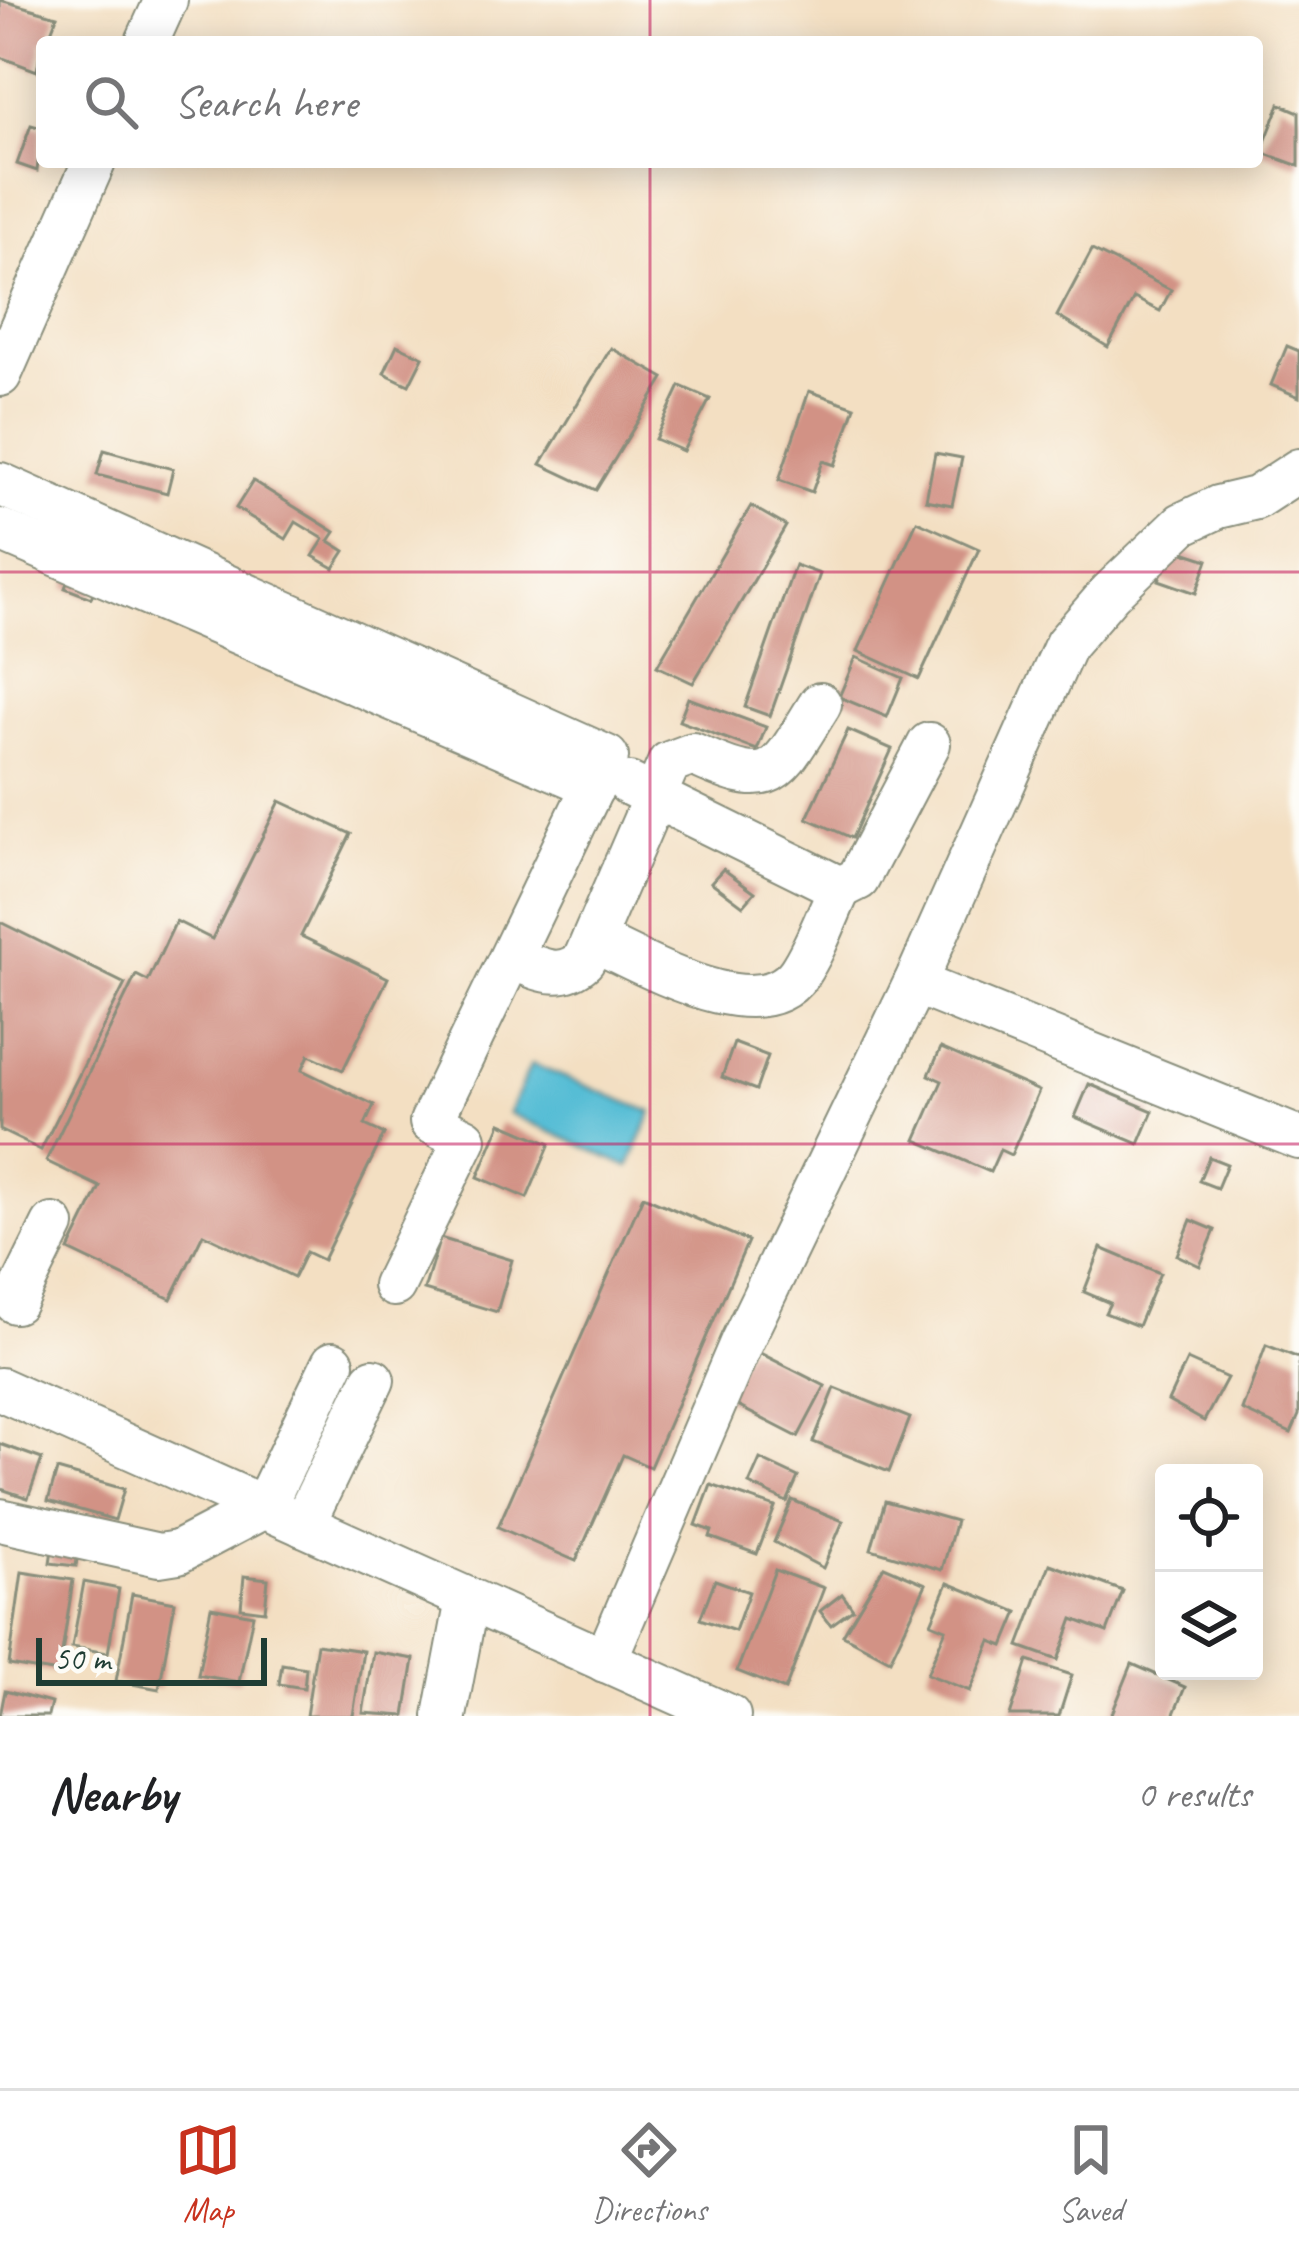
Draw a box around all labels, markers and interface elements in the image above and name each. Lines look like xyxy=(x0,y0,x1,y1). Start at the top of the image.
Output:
search box xyxy=(36,36,1263,168)
icon: search xyxy=(78,69,144,135)
text: Search here xyxy=(174,74,357,131)
map controls xyxy=(1155,1464,1263,1680)
button: locate xyxy=(1155,1464,1263,1572)
button: layers xyxy=(1155,1572,1263,1680)
scale bar xyxy=(36,1632,267,1685)
text: 50 m xyxy=(54,1638,110,1680)
text: Nearby xyxy=(48,1762,176,1826)
text: 0 results xyxy=(1137,1770,1251,1819)
tab: Map xyxy=(175,2117,241,2231)
tab: Directions xyxy=(592,2117,707,2231)
tab: Saved xyxy=(1058,2117,1124,2231)

